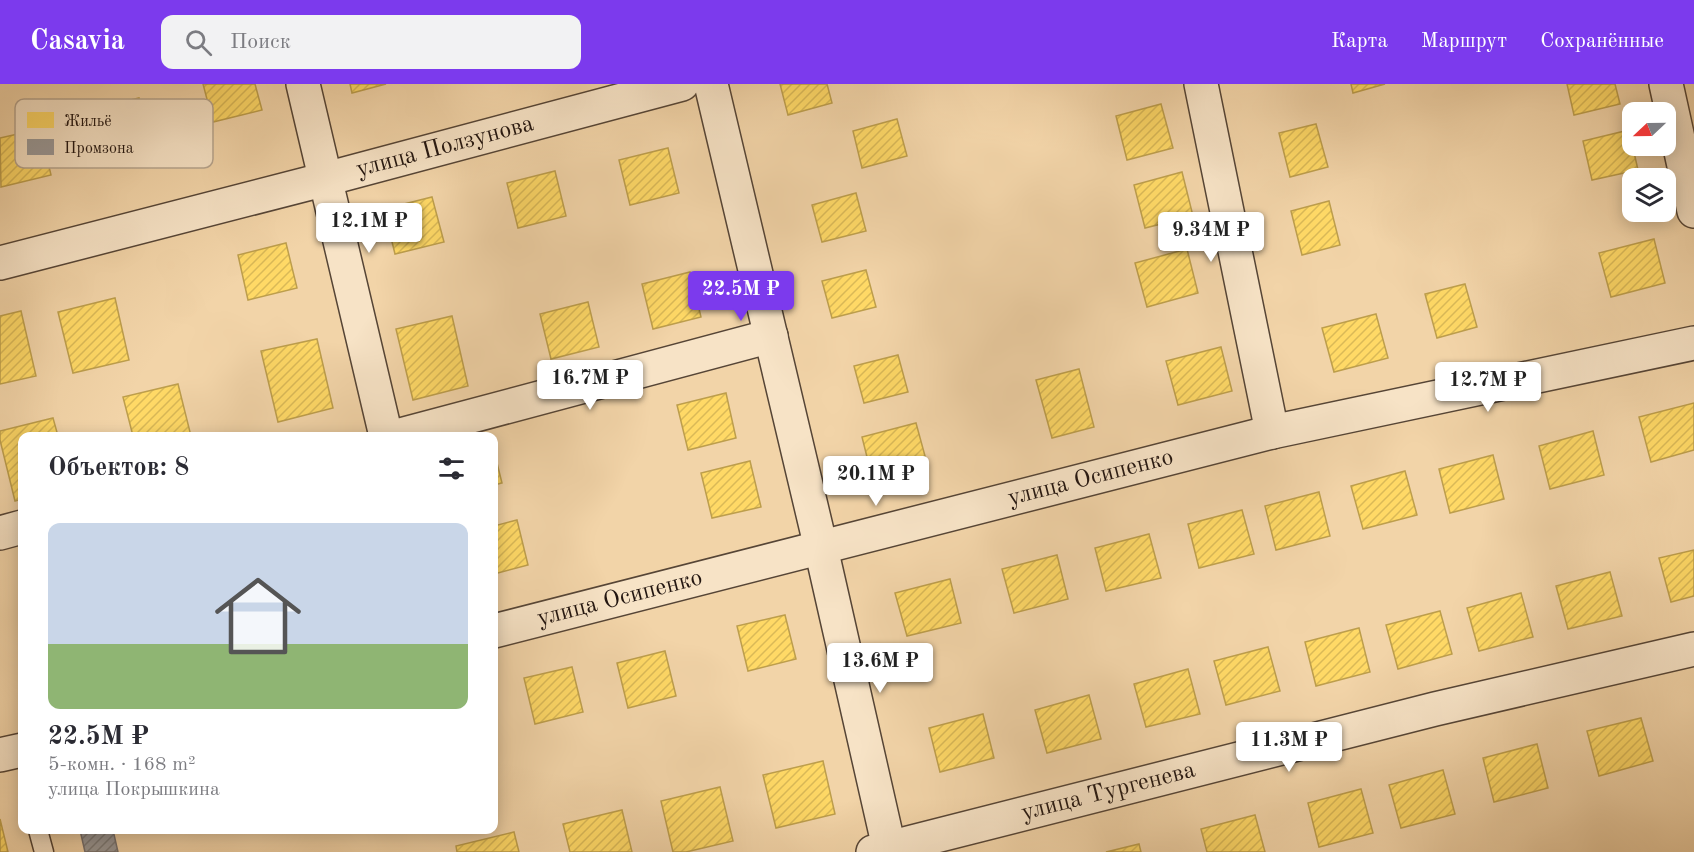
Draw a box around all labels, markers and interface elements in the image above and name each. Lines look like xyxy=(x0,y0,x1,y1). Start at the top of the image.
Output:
search box xyxy=(161,15,581,69)
icon: search xyxy=(182,26,215,59)
text: Casavia xyxy=(30,28,125,56)
text: Поиск xyxy=(230,31,291,53)
text: Карта xyxy=(1331,31,1388,52)
text: Маршрут xyxy=(1421,31,1507,52)
text: Сохранённые xyxy=(1540,31,1664,52)
legend xyxy=(15,99,213,168)
north arrow xyxy=(1622,102,1676,156)
map controls xyxy=(1622,102,1676,222)
street label: улица Ползунова xyxy=(354,112,537,182)
text: Жильё xyxy=(64,114,112,130)
text: Промзона xyxy=(64,141,134,157)
button: layers xyxy=(1622,168,1676,222)
pin: 12.1M ₽ xyxy=(314,203,424,254)
text: 12.1M ₽ xyxy=(330,212,408,232)
pin: 9.34M ₽ xyxy=(1156,212,1266,263)
text: 9.34M ₽ xyxy=(1172,221,1250,241)
pin: 22.5M ₽ xyxy=(686,271,796,322)
text: 22.5M ₽ xyxy=(702,280,780,300)
pin: 16.7M ₽ xyxy=(535,360,645,411)
pin: 12.7M ₽ xyxy=(1433,362,1543,413)
text: 16.7M ₽ xyxy=(551,369,629,389)
text: 12.7M ₽ xyxy=(1449,371,1527,391)
street label: улица Осипенко xyxy=(1006,446,1176,511)
icon: filters xyxy=(435,452,468,485)
text: Объектов: 8 xyxy=(48,455,189,481)
pin: 20.1M ₽ xyxy=(821,456,931,507)
text: 20.1M ₽ xyxy=(837,465,915,485)
icon: home xyxy=(204,562,312,670)
street label: улица Осипенко xyxy=(535,566,705,631)
pin: 13.6M ₽ xyxy=(825,643,935,694)
text: 13.6M ₽ xyxy=(841,652,919,672)
pin: 11.3M ₽ xyxy=(1234,722,1344,773)
text: 22.5M ₽ xyxy=(48,724,149,750)
text: 11.3M ₽ xyxy=(1250,731,1328,751)
text: 5-комн. · 168 m² xyxy=(48,755,196,775)
street label: улица Тургенева xyxy=(1019,758,1198,826)
text: улица Покрышкина xyxy=(48,780,220,800)

